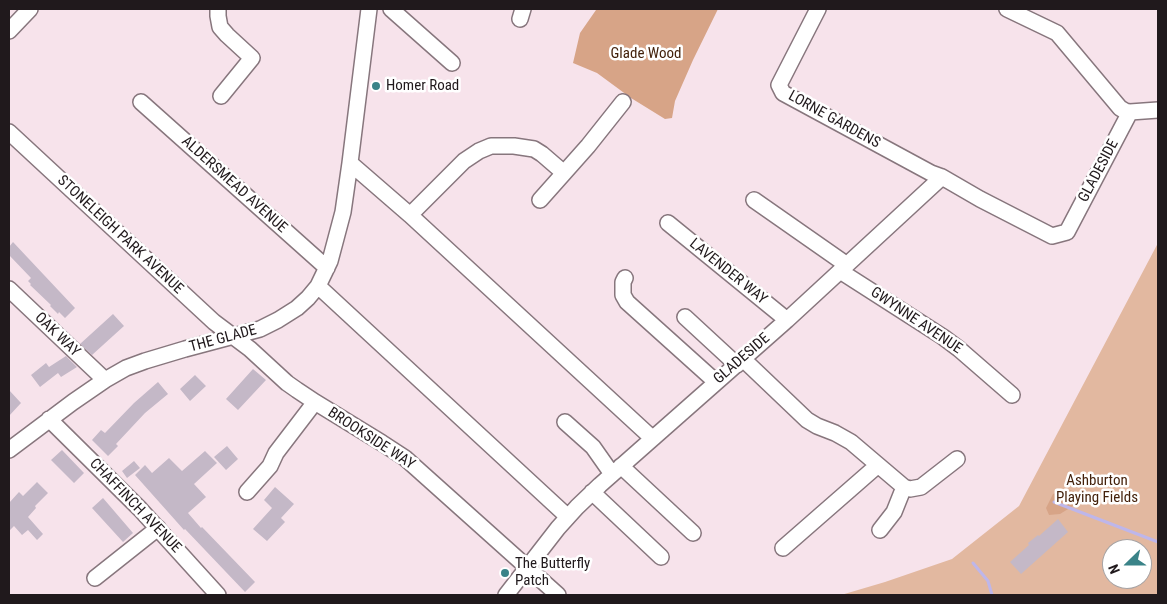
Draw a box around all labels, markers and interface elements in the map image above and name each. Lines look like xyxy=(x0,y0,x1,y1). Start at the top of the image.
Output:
park label: Glade Wood xyxy=(610,45,682,63)
place label: Homer Road xyxy=(386,77,459,95)
marker: Homer Road xyxy=(370,80,382,92)
street label: LORNE GARDENS xyxy=(785,87,883,153)
street label: ALDERSMEAD AVENUE xyxy=(177,133,291,237)
street label: GLADESIDE xyxy=(1075,137,1123,205)
street label: STONELEIGH PARK AVENUE xyxy=(53,172,187,298)
street label: LAVENDER WAY xyxy=(685,235,771,309)
street label: GWYNNE AVENUE xyxy=(867,284,965,358)
street label: OAK WAY xyxy=(31,309,83,361)
street label: THE GLADE xyxy=(187,321,259,357)
street label: GLADESIDE xyxy=(710,330,774,388)
street label: BROOKSIDE WAY xyxy=(324,404,418,474)
street label: CHAFFINCH AVENUE xyxy=(85,455,185,557)
park label: Ashburton Playing Fields xyxy=(1056,472,1138,507)
north arrow xyxy=(1102,539,1152,589)
place label: The Butterfly Patch xyxy=(515,555,590,590)
text: N xyxy=(1105,562,1123,576)
marker: The Butterfly Patch xyxy=(499,567,511,579)

